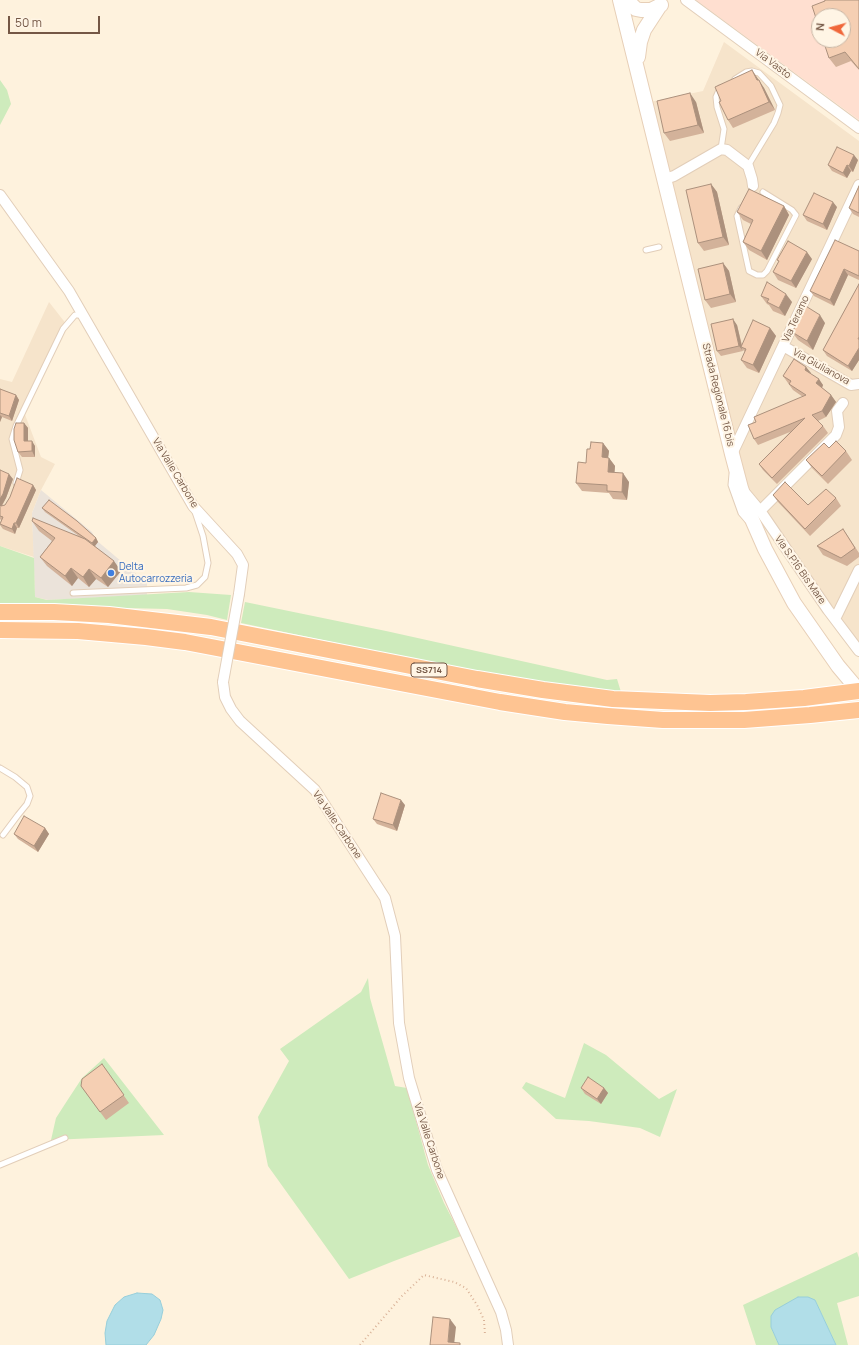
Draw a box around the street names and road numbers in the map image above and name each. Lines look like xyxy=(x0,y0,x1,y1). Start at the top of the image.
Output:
street label: Via Vasto xyxy=(753,47,793,81)
street label: Via Teramo xyxy=(780,294,812,344)
street label: Strada Regionale 16 bis xyxy=(699,342,737,448)
street label: Via Giulianova xyxy=(790,346,852,388)
street label: Via Valle Carbone xyxy=(149,436,201,510)
street label: Via S.P.16 Bis Mare xyxy=(772,533,828,607)
road number: SS714 xyxy=(411,663,447,677)
street label: Via Valle Carbone xyxy=(310,789,364,861)
street label: Via Valle Carbone xyxy=(411,1101,447,1181)

